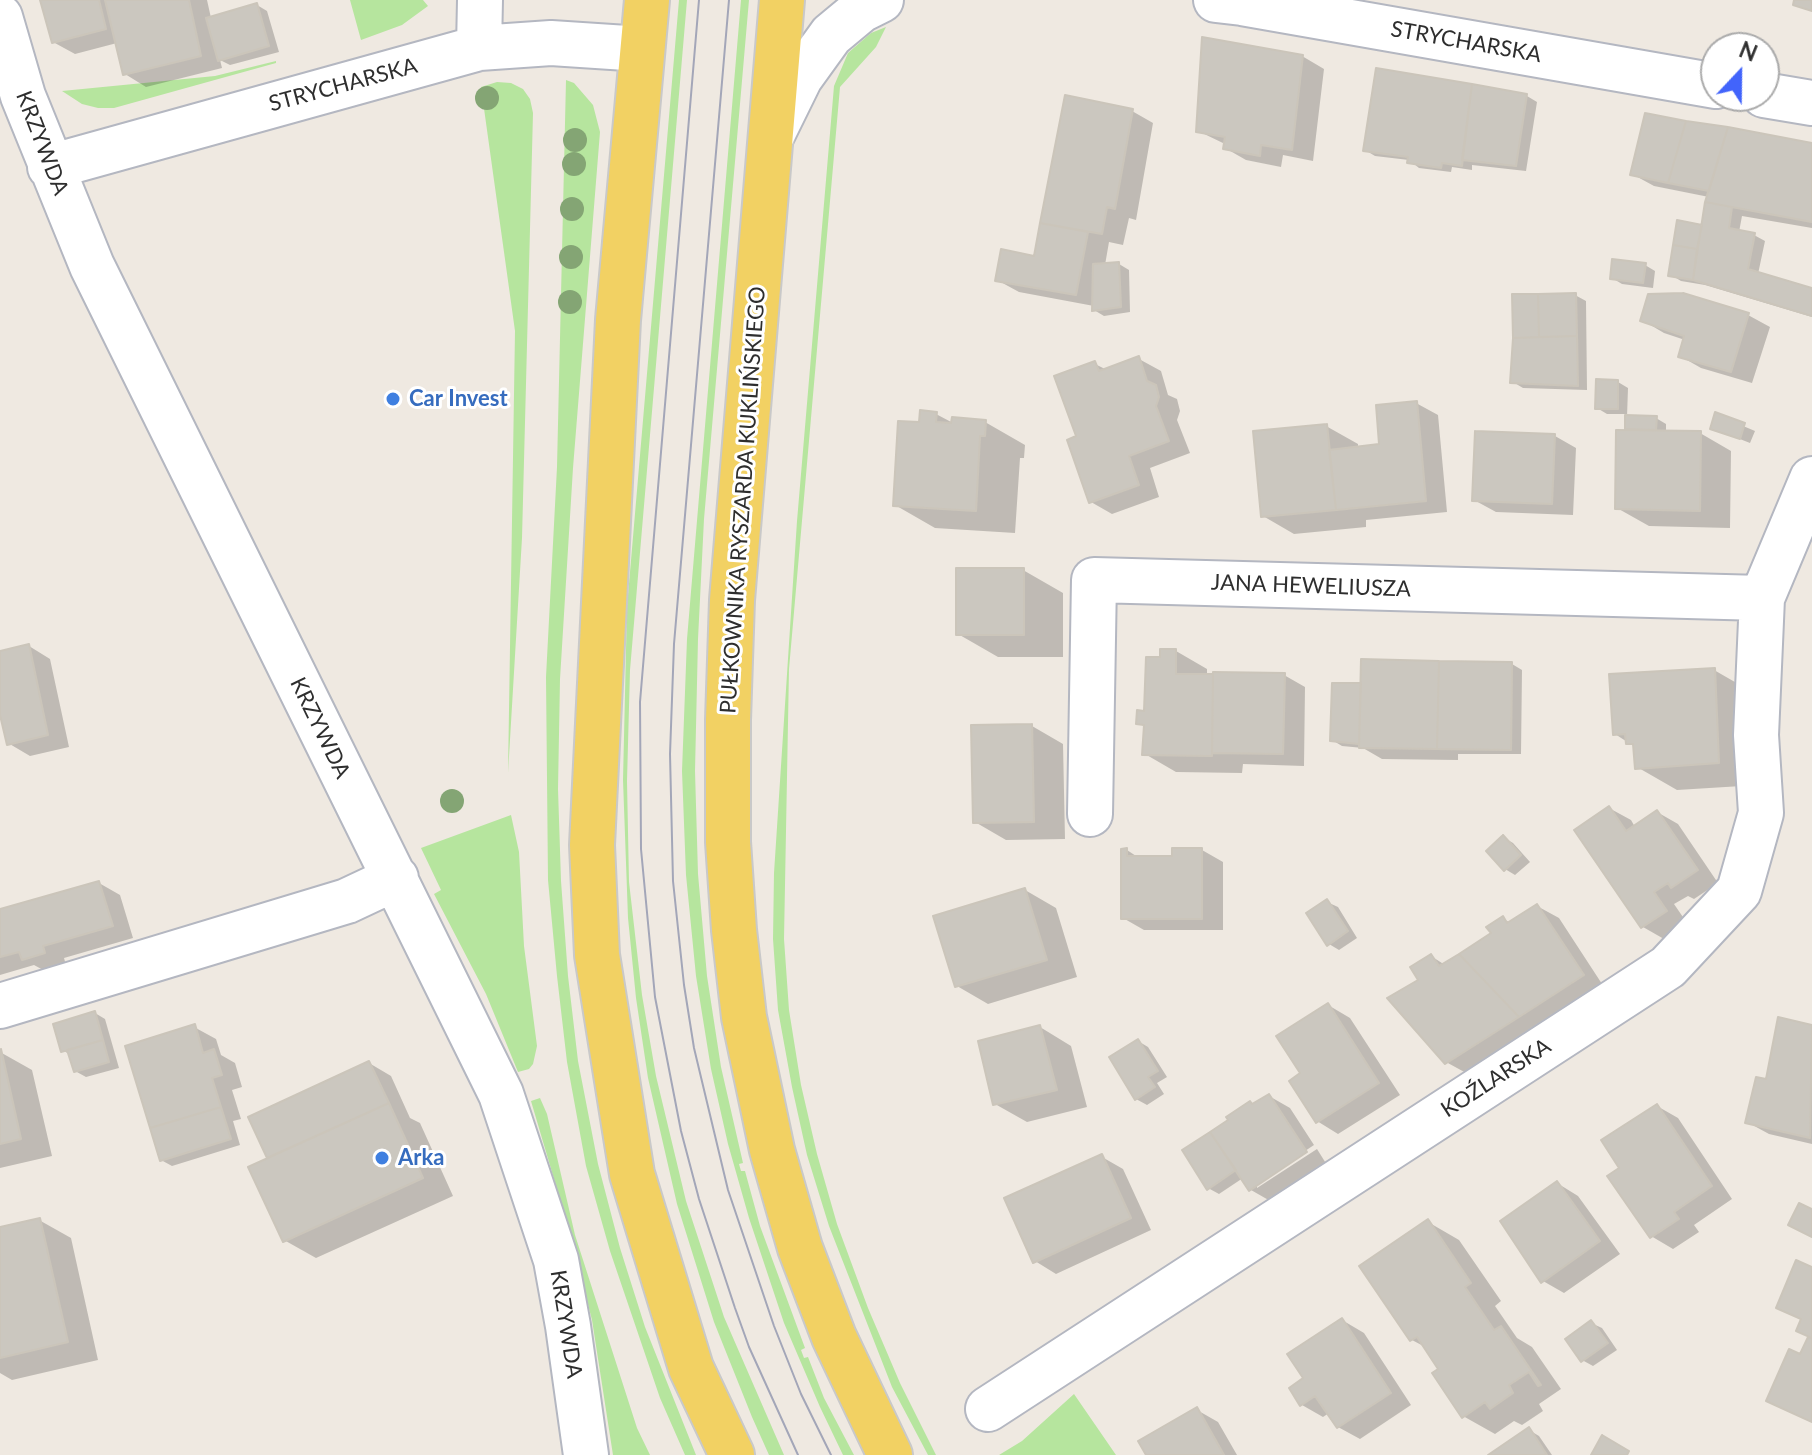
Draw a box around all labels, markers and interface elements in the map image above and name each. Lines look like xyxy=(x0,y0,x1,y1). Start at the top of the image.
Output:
street label: STRYCHARSKA xyxy=(1389,16,1543,68)
north arrow xyxy=(1700,32,1780,112)
text: N xyxy=(1736,35,1761,67)
street label: STRYCHARSKA xyxy=(266,53,420,117)
street label: KRZYWDA xyxy=(10,87,74,199)
street label: PUŁKOWNIKA RYSZARDA KUKLIŃSKIEGO xyxy=(715,285,771,715)
place label: Car Invest xyxy=(409,386,508,412)
marker: Car Invest xyxy=(384,390,402,408)
street label: JANA HEWELIUSZA xyxy=(1211,569,1411,603)
street label: KRZYWDA xyxy=(284,673,356,783)
street label: KOŹLARSKA xyxy=(1436,1033,1556,1123)
place label: Arka xyxy=(398,1145,444,1171)
marker: Arka xyxy=(373,1149,391,1167)
street label: KRZYWDA xyxy=(544,1268,588,1380)

